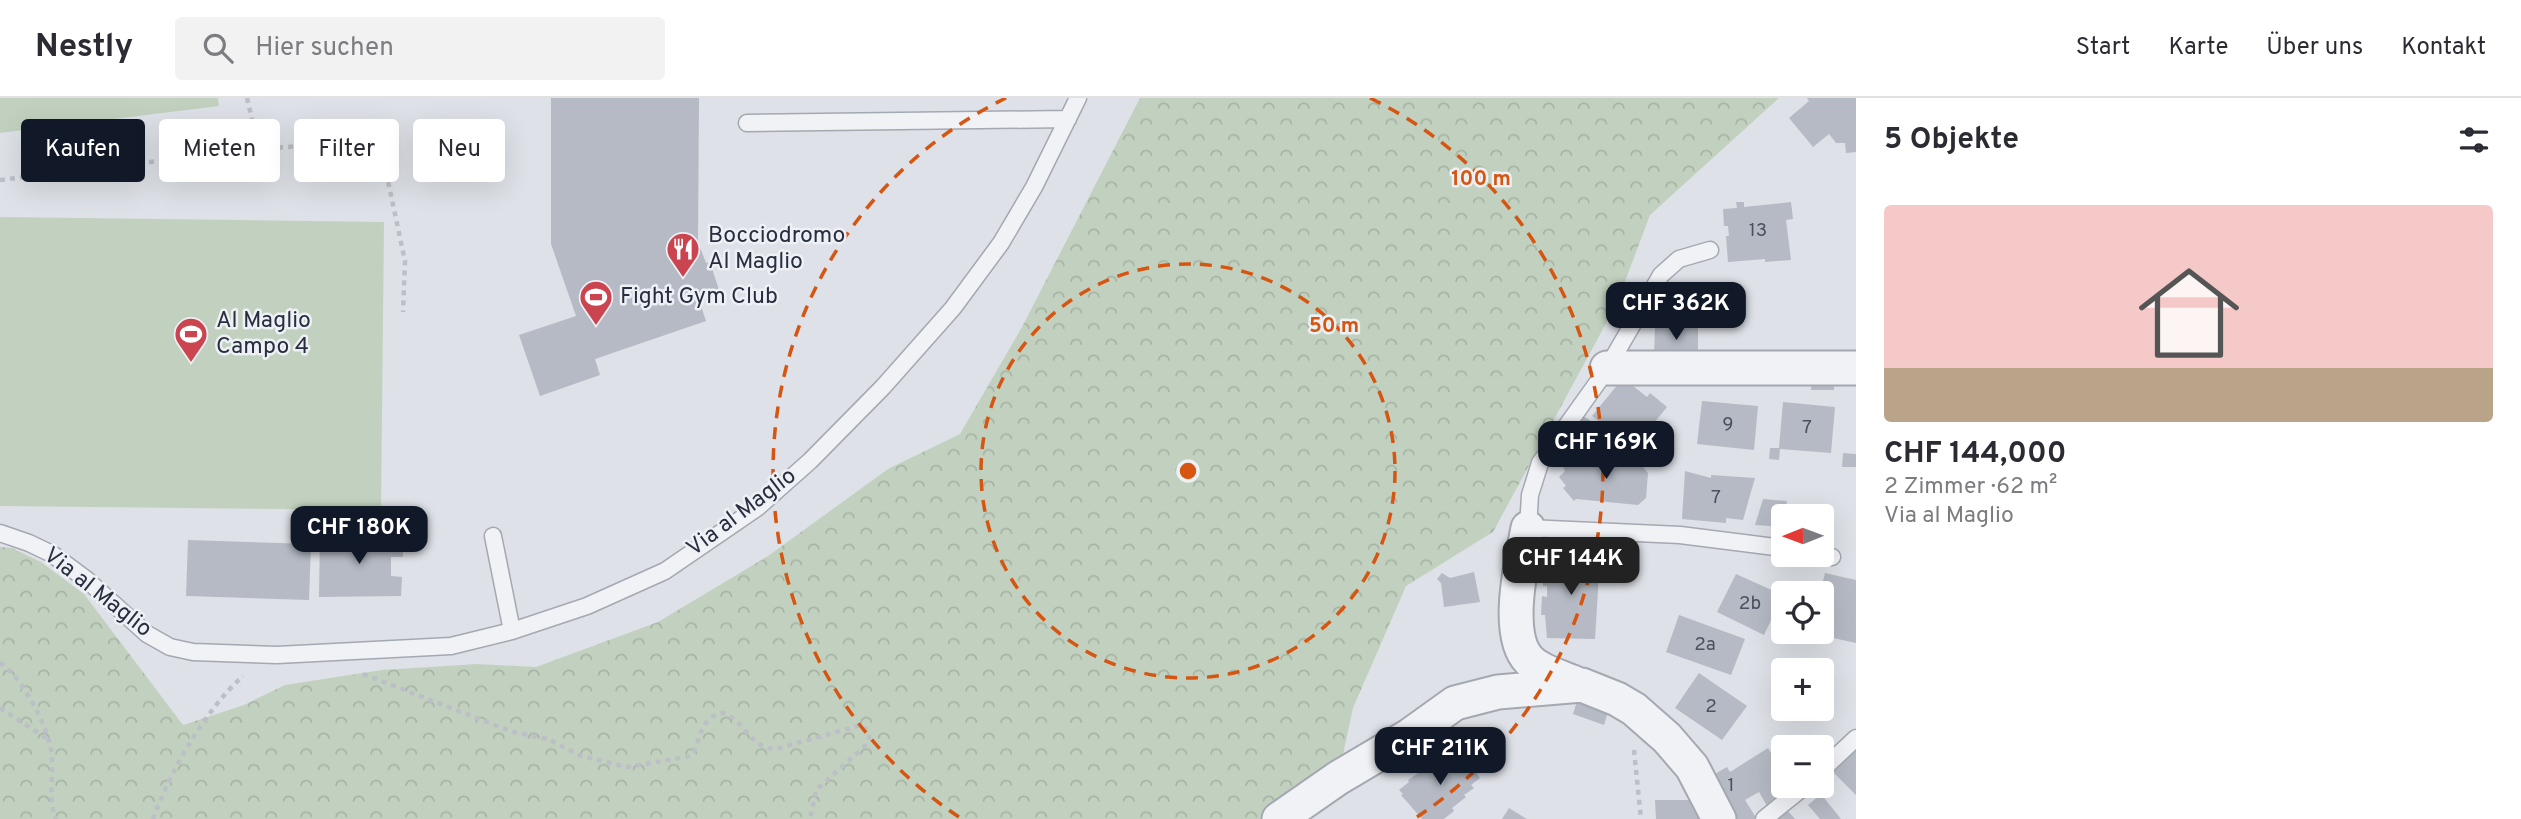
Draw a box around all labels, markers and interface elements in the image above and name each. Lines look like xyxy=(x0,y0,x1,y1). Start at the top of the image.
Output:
search box xyxy=(175,17,665,80)
text: Nestly xyxy=(35,27,133,69)
icon: search xyxy=(199,29,237,67)
text: Hier suchen xyxy=(255,32,394,65)
text: Start xyxy=(2076,33,2130,63)
text: Karte xyxy=(2168,33,2228,63)
text: Über uns xyxy=(2266,33,2363,63)
text: Kontakt xyxy=(2401,33,2486,63)
chip: Kaufen xyxy=(21,119,145,182)
chip: Mieten xyxy=(159,119,280,182)
chip: Filter xyxy=(294,119,399,182)
chip: Neu xyxy=(413,119,505,182)
icon: filters xyxy=(2455,121,2493,159)
text: 5 Objekte xyxy=(1884,122,2019,159)
text: 100 m xyxy=(1451,166,1511,193)
house number: 13 xyxy=(1749,219,1767,243)
place label: Bocciodromo Al Maglio xyxy=(708,222,845,277)
restaurant icon: Bocciodromo Al Maglio xyxy=(664,230,702,279)
icon: home xyxy=(2126,250,2252,376)
sports icon: Fight Gym Club xyxy=(577,278,615,327)
pin: CHF 362K xyxy=(1604,282,1748,342)
place label: Fight Gym Club xyxy=(620,283,778,312)
text: CHF 362K xyxy=(1622,290,1730,319)
place label: Al Maglio Campo 4 xyxy=(216,307,311,362)
text: 50 m xyxy=(1309,313,1359,340)
sports icon: Al Maglio Campo 4 xyxy=(172,315,210,364)
house number: 9 xyxy=(1722,413,1734,437)
house number: 7 xyxy=(1802,416,1812,440)
pin: CHF 169K xyxy=(1534,422,1678,481)
text: CHF 169K xyxy=(1554,429,1658,458)
text: CHF 144,000 xyxy=(1884,436,2067,473)
centre of rings xyxy=(1176,459,1200,483)
street label: Via al Maglio xyxy=(681,462,803,564)
text: 2 Zimmer · 62 m² xyxy=(1884,473,2057,502)
house number: 7 xyxy=(1711,486,1721,510)
text: Via al Maglio xyxy=(1884,502,2014,531)
north arrow xyxy=(1771,504,1834,567)
map controls xyxy=(1771,504,1834,798)
pin: CHF 180K xyxy=(287,506,431,566)
text: CHF 180K xyxy=(307,514,411,543)
pin: CHF 144K xyxy=(1499,538,1643,597)
street label: Via al Maglio xyxy=(37,542,157,644)
text: CHF 144K xyxy=(1518,545,1624,574)
button: locate xyxy=(1771,581,1834,644)
house number: 2b xyxy=(1739,592,1761,616)
house number: 2a xyxy=(1694,633,1716,657)
button: + xyxy=(1771,658,1834,721)
house number: 2 xyxy=(1705,695,1717,719)
pin: CHF 211K xyxy=(1368,728,1512,787)
text: CHF 211K xyxy=(1391,735,1489,764)
button: − xyxy=(1771,735,1834,798)
house number: 1 xyxy=(1727,774,1735,798)

